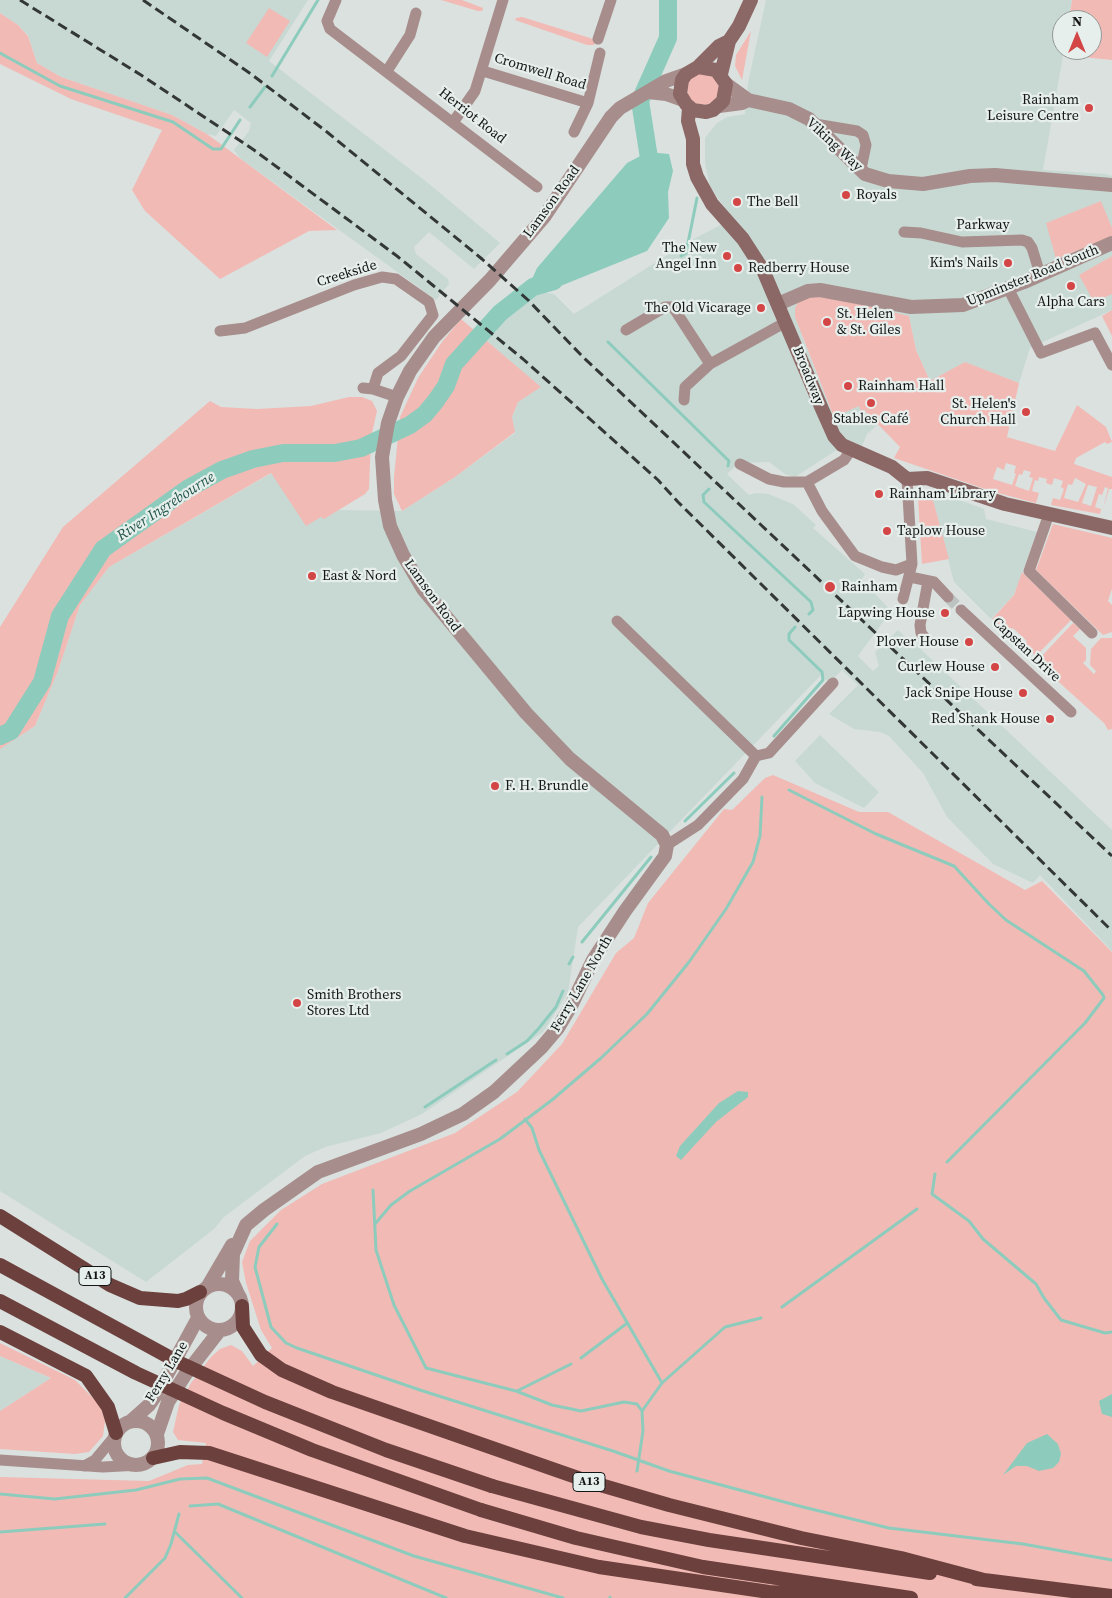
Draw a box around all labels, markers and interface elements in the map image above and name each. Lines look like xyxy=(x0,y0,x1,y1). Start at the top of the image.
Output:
north arrow xyxy=(1052,10,1102,60)
text: N xyxy=(1072,11,1082,31)
street label: Cromwell Road xyxy=(492,50,588,94)
street label: Herriot Road xyxy=(435,84,509,148)
place label: Rainham Leisure Centre xyxy=(987,92,1079,124)
marker: Rainham Leisure Centre xyxy=(1083,102,1095,114)
street label: Viking Way xyxy=(802,115,866,175)
street label: Lamson Road xyxy=(520,163,584,241)
place label: Royals xyxy=(856,187,897,203)
marker: Royals xyxy=(840,189,852,201)
place label: The Bell xyxy=(747,194,798,210)
marker: The Bell xyxy=(731,196,743,208)
street label: Parkway xyxy=(956,217,1010,233)
place label: The New Angel Inn xyxy=(656,240,717,272)
street label: Upminster Road South xyxy=(965,242,1101,310)
marker: The New Angel Inn xyxy=(721,250,733,262)
place label: Kim's Nails xyxy=(929,255,998,271)
street label: Creekside xyxy=(315,257,379,291)
marker: Kim's Nails xyxy=(1002,257,1014,269)
place label: Redberry House xyxy=(748,260,849,276)
marker: Redberry House xyxy=(732,262,744,274)
marker: Alpha Cars xyxy=(1065,280,1077,292)
place label: Alpha Cars xyxy=(1037,294,1105,310)
place label: The Old Vicarage xyxy=(644,300,751,316)
marker: The Old Vicarage xyxy=(755,302,767,314)
place label: St. Helen & St. Giles xyxy=(837,306,900,338)
marker: St. Helen & St. Giles xyxy=(821,316,833,328)
street label: Broadway xyxy=(789,344,827,408)
place label: Rainham Hall xyxy=(858,378,944,394)
marker: Rainham Hall xyxy=(842,380,854,392)
place label: St. Helen's Church Hall xyxy=(940,396,1016,428)
marker: Stables Café xyxy=(865,397,877,409)
marker: St. Helen's Church Hall xyxy=(1020,406,1032,418)
place label: Stables Café xyxy=(833,411,909,427)
water label: River Ingrebourne xyxy=(114,469,218,545)
place label: Rainham Library xyxy=(889,486,996,502)
marker: Rainham Library xyxy=(873,488,885,500)
place label: Taplow House xyxy=(897,523,985,539)
marker: Taplow House xyxy=(881,525,893,537)
street label: Lamson Road xyxy=(400,557,464,635)
place label: East & Nord xyxy=(322,568,396,584)
marker: East & Nord xyxy=(306,570,318,582)
place label: Rainham xyxy=(841,579,898,595)
marker: Rainham xyxy=(823,580,837,594)
place label: Lapwing House xyxy=(838,605,935,621)
marker: Lapwing House xyxy=(939,607,951,619)
street label: Capstan Drive xyxy=(988,614,1064,686)
place label: Plover House xyxy=(876,634,959,650)
marker: Plover House xyxy=(963,636,975,648)
place label: Curlew House xyxy=(898,659,985,675)
marker: Curlew House xyxy=(989,661,1001,673)
place label: Jack Snipe House xyxy=(905,685,1013,701)
marker: Jack Snipe House xyxy=(1017,687,1029,699)
place label: Red Shank House xyxy=(931,711,1040,727)
marker: Red Shank House xyxy=(1044,713,1056,725)
place label: F. H. Brundle xyxy=(505,778,588,794)
marker: F. H. Brundle xyxy=(489,780,501,792)
street label: Ferry Lane North xyxy=(548,933,616,1035)
place label: Smith Brothers Stores Ltd xyxy=(307,987,401,1020)
marker: Smith Brothers Stores Ltd xyxy=(291,997,303,1009)
road number: A13 xyxy=(79,1266,111,1285)
street label: Ferry Lane xyxy=(142,1338,192,1406)
road number: A13 xyxy=(573,1472,605,1491)

